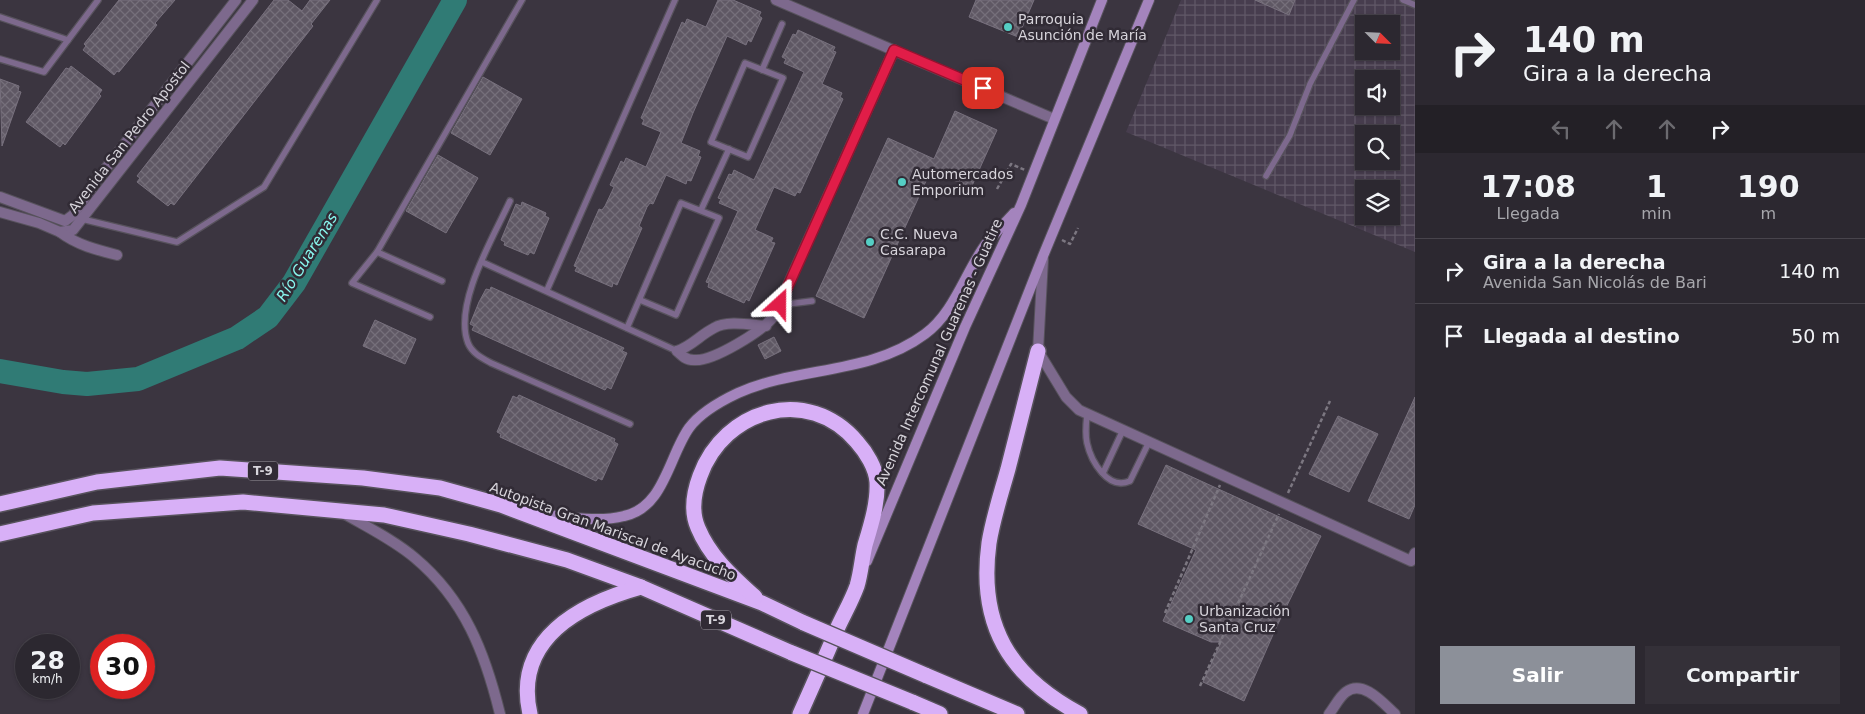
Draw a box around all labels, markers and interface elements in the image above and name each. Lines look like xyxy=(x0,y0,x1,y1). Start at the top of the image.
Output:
place label: Parroquia Asunción de María xyxy=(1018,11,1147,43)
north arrow xyxy=(1355,15,1400,60)
map controls xyxy=(1355,15,1400,225)
icon: right xyxy=(1440,20,1505,85)
text: 140 m xyxy=(1523,20,1645,60)
marker: Parroquia Asunción de María xyxy=(1002,21,1014,33)
street label: Avenida San Pedro Apostol xyxy=(65,58,193,216)
text: Gira a la derecha xyxy=(1523,61,1712,86)
pin xyxy=(962,67,1004,109)
button: sound xyxy=(1355,70,1400,115)
icon: arrive xyxy=(969,74,997,102)
icon: left xyxy=(1547,115,1575,143)
icon: ahead xyxy=(1600,115,1628,143)
icon: ahead xyxy=(1653,115,1681,143)
icon: right xyxy=(1706,115,1734,143)
button: search xyxy=(1355,125,1400,170)
place label: Automercados Emporium xyxy=(912,166,1013,198)
text: 17:08 xyxy=(1480,169,1576,204)
text: 1 xyxy=(1646,169,1667,204)
text: 190 xyxy=(1737,169,1800,204)
marker: Automercados Emporium xyxy=(896,176,908,188)
button: layers xyxy=(1355,180,1400,225)
text: Llegada xyxy=(1497,204,1560,223)
text: min xyxy=(1641,204,1672,223)
text: m xyxy=(1760,204,1776,223)
water label: Río Guarenas xyxy=(273,209,341,305)
street label: Avenida Intercomunal Guarenas - Guatire xyxy=(873,216,1005,488)
place label: C.C. Nueva Casarapa xyxy=(880,226,958,258)
marker: C.C. Nueva Casarapa xyxy=(864,236,876,248)
text: Gira a la derecha xyxy=(1483,251,1666,273)
icon: right xyxy=(1440,257,1468,285)
text: 140 m xyxy=(1779,260,1840,282)
text: Avenida San Nicolás de Bari xyxy=(1483,273,1707,292)
position arrow xyxy=(753,277,805,329)
icon: arrive xyxy=(1440,322,1468,350)
text: Llegada al destino xyxy=(1483,325,1680,347)
text: 50 m xyxy=(1791,325,1840,347)
road number: T-9 xyxy=(248,462,278,481)
street label: Autopista Gran Mariscal de Ayacucho xyxy=(488,479,738,583)
place label: Urbanización Santa Cruz xyxy=(1199,603,1290,635)
road number: T-9 xyxy=(701,610,731,630)
marker: Urbanización Santa Cruz xyxy=(1183,613,1195,625)
speed limit sign: 30 xyxy=(90,634,155,699)
text: 28 xyxy=(30,646,65,675)
button: Salir xyxy=(1440,646,1635,704)
button: Compartir xyxy=(1645,646,1840,704)
text: km/h xyxy=(32,672,63,686)

